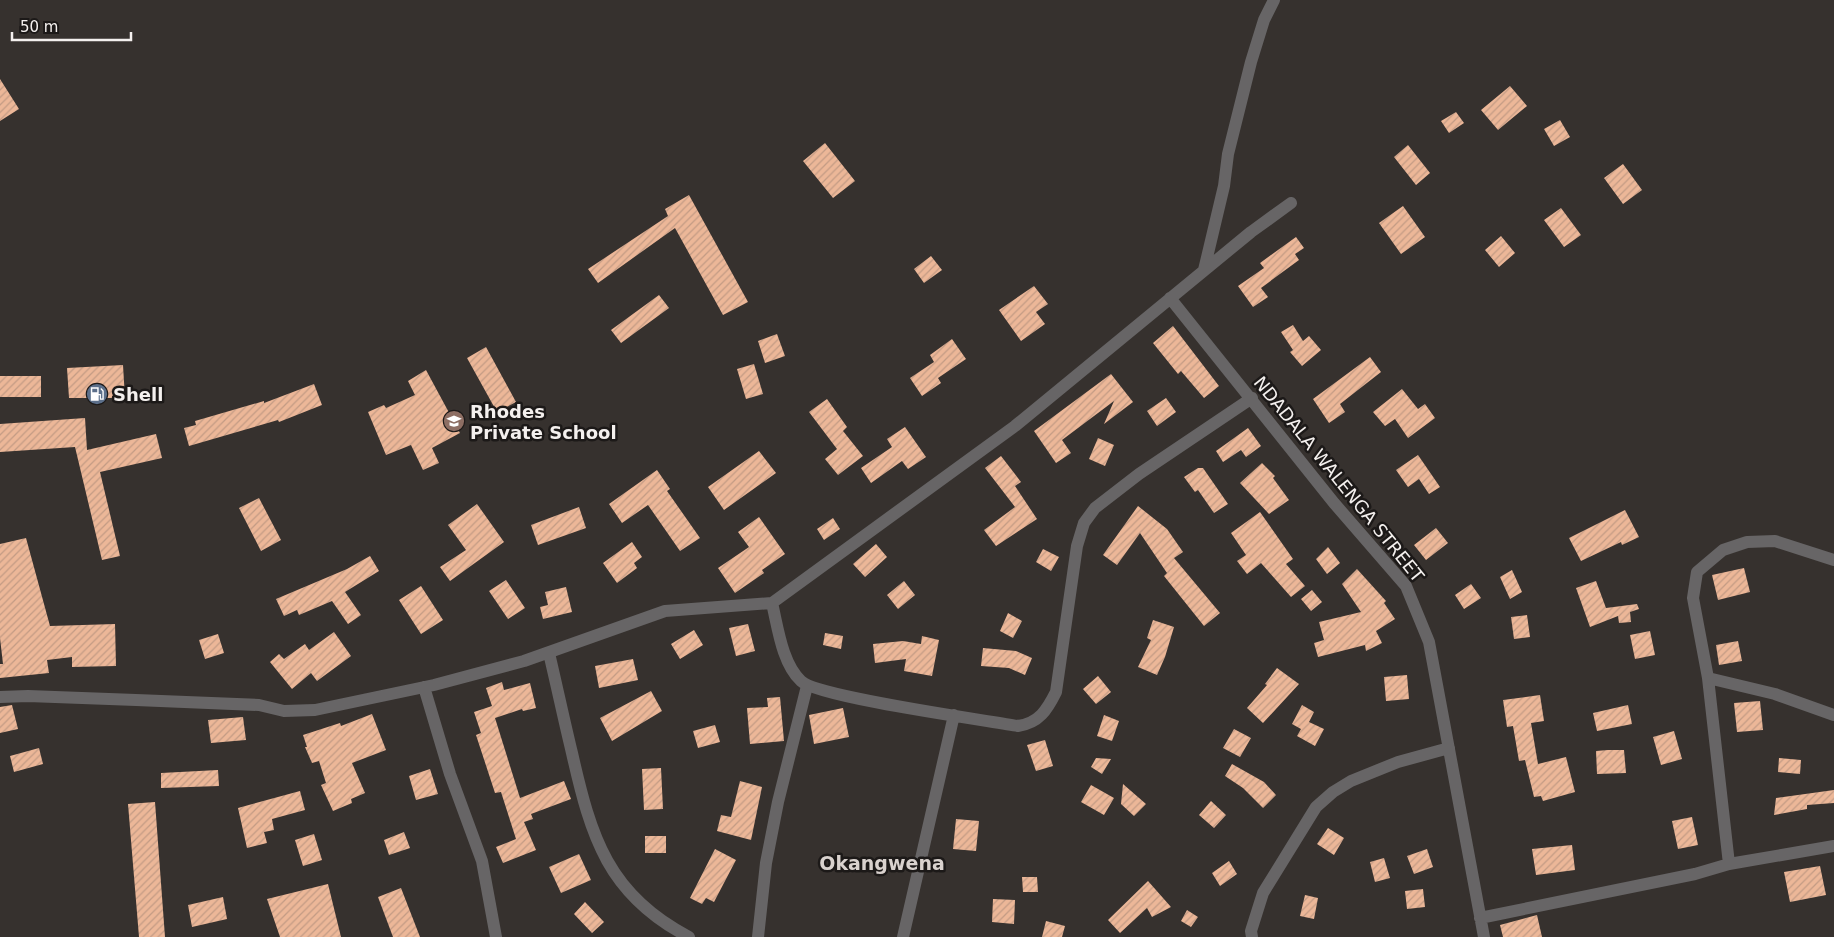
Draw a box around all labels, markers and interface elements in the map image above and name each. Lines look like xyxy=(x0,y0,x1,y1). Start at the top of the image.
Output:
scale bar xyxy=(12,10,131,42)
text: 50 m xyxy=(20,18,58,36)
street label: NDADALA WALENGA STREET xyxy=(1250,372,1429,587)
fuel station icon: Shell xyxy=(85,382,109,406)
place label: Shell xyxy=(113,384,163,405)
place label: Rhodes Private School xyxy=(470,401,617,443)
school or university icon: Rhodes Private School xyxy=(442,409,466,433)
district label: Okangwena xyxy=(819,852,945,874)

